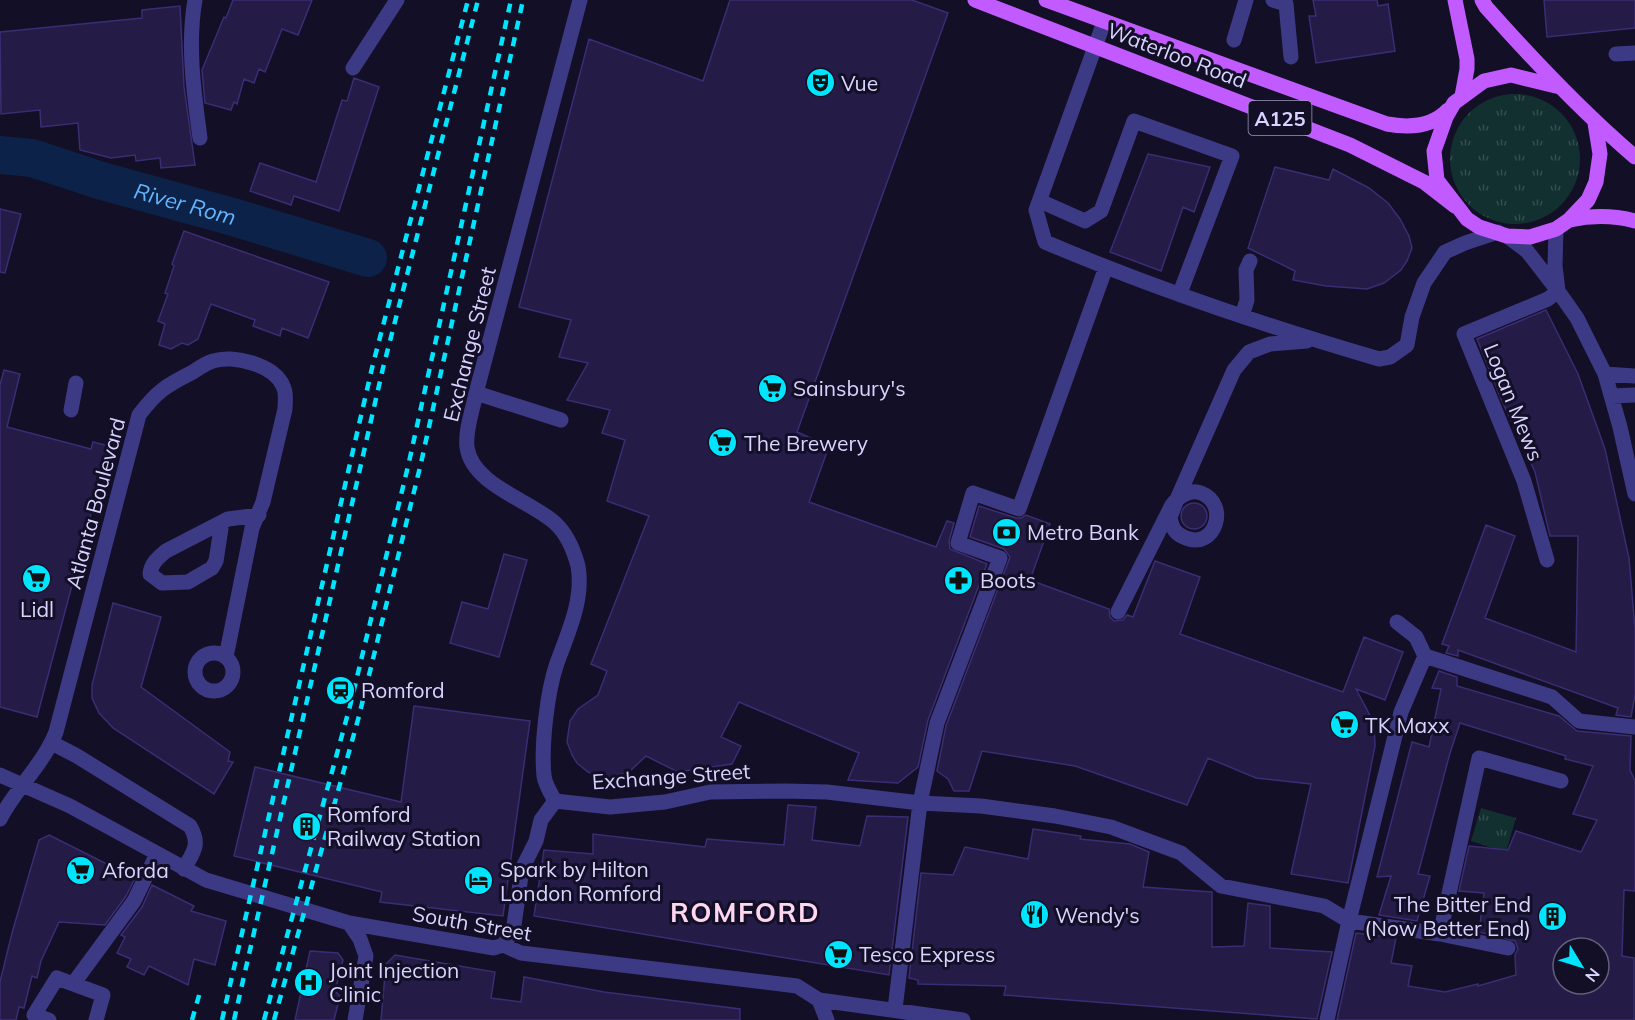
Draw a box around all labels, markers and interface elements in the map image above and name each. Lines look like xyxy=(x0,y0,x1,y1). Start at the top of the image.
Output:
street label: Waterloo Road xyxy=(1104,17,1250,93)
theatre icon: Vue xyxy=(804,67,836,99)
place label: Vue xyxy=(841,70,878,96)
road number: A125 xyxy=(1248,101,1312,135)
water label: River Rom xyxy=(131,176,239,231)
street label: Exchange Street xyxy=(437,264,501,424)
street label: Logan Mews xyxy=(1479,340,1549,464)
supermarket icon: Sainsbury's xyxy=(756,372,788,404)
place label: Sainsbury's xyxy=(793,375,906,401)
street label: Atlanta Boulevard xyxy=(60,415,130,591)
supermarket icon: The Brewery xyxy=(707,427,739,459)
place label: The Brewery xyxy=(744,430,868,456)
bank icon: Metro Bank xyxy=(990,516,1022,548)
place label: Metro Bank xyxy=(1027,519,1139,545)
supermarket icon: Lidl xyxy=(21,562,53,594)
pharmacy icon: Boots xyxy=(943,564,975,596)
place label: Boots xyxy=(980,567,1036,593)
place label: Lidl xyxy=(20,596,54,622)
station icon: Romford xyxy=(324,674,356,706)
place label: Romford xyxy=(361,677,445,703)
supermarket icon: TK Maxx xyxy=(1328,709,1360,741)
place label: TK Maxx xyxy=(1365,712,1450,738)
street label: Exchange Street xyxy=(591,758,751,794)
place label: Romford Railway Station xyxy=(327,801,481,851)
building icon: Romford Railway Station xyxy=(290,810,322,842)
supermarket icon: Aforda xyxy=(65,854,97,886)
place label: Spark by Hilton London Romford xyxy=(500,856,662,906)
place label: Aforda xyxy=(102,857,169,883)
hotel icon: Spark by Hilton London Romford xyxy=(463,865,495,897)
place label: The Bitter End (Now Better End) xyxy=(1365,891,1531,941)
district label: ROMFORD xyxy=(670,895,820,929)
restaurant icon: Wendy's xyxy=(1018,899,1050,931)
street label: South Street xyxy=(410,900,534,946)
building icon: The Bitter End (Now Better End) xyxy=(1536,900,1568,932)
place label: Wendy's xyxy=(1055,902,1140,928)
north arrow xyxy=(1551,936,1611,996)
supermarket icon: Tesco Express xyxy=(822,938,854,970)
place label: Tesco Express xyxy=(859,941,996,967)
place label: Joint Injection Clinic xyxy=(329,957,459,1007)
text: N xyxy=(1581,964,1604,986)
hospital icon: Joint Injection Clinic xyxy=(292,966,324,998)

